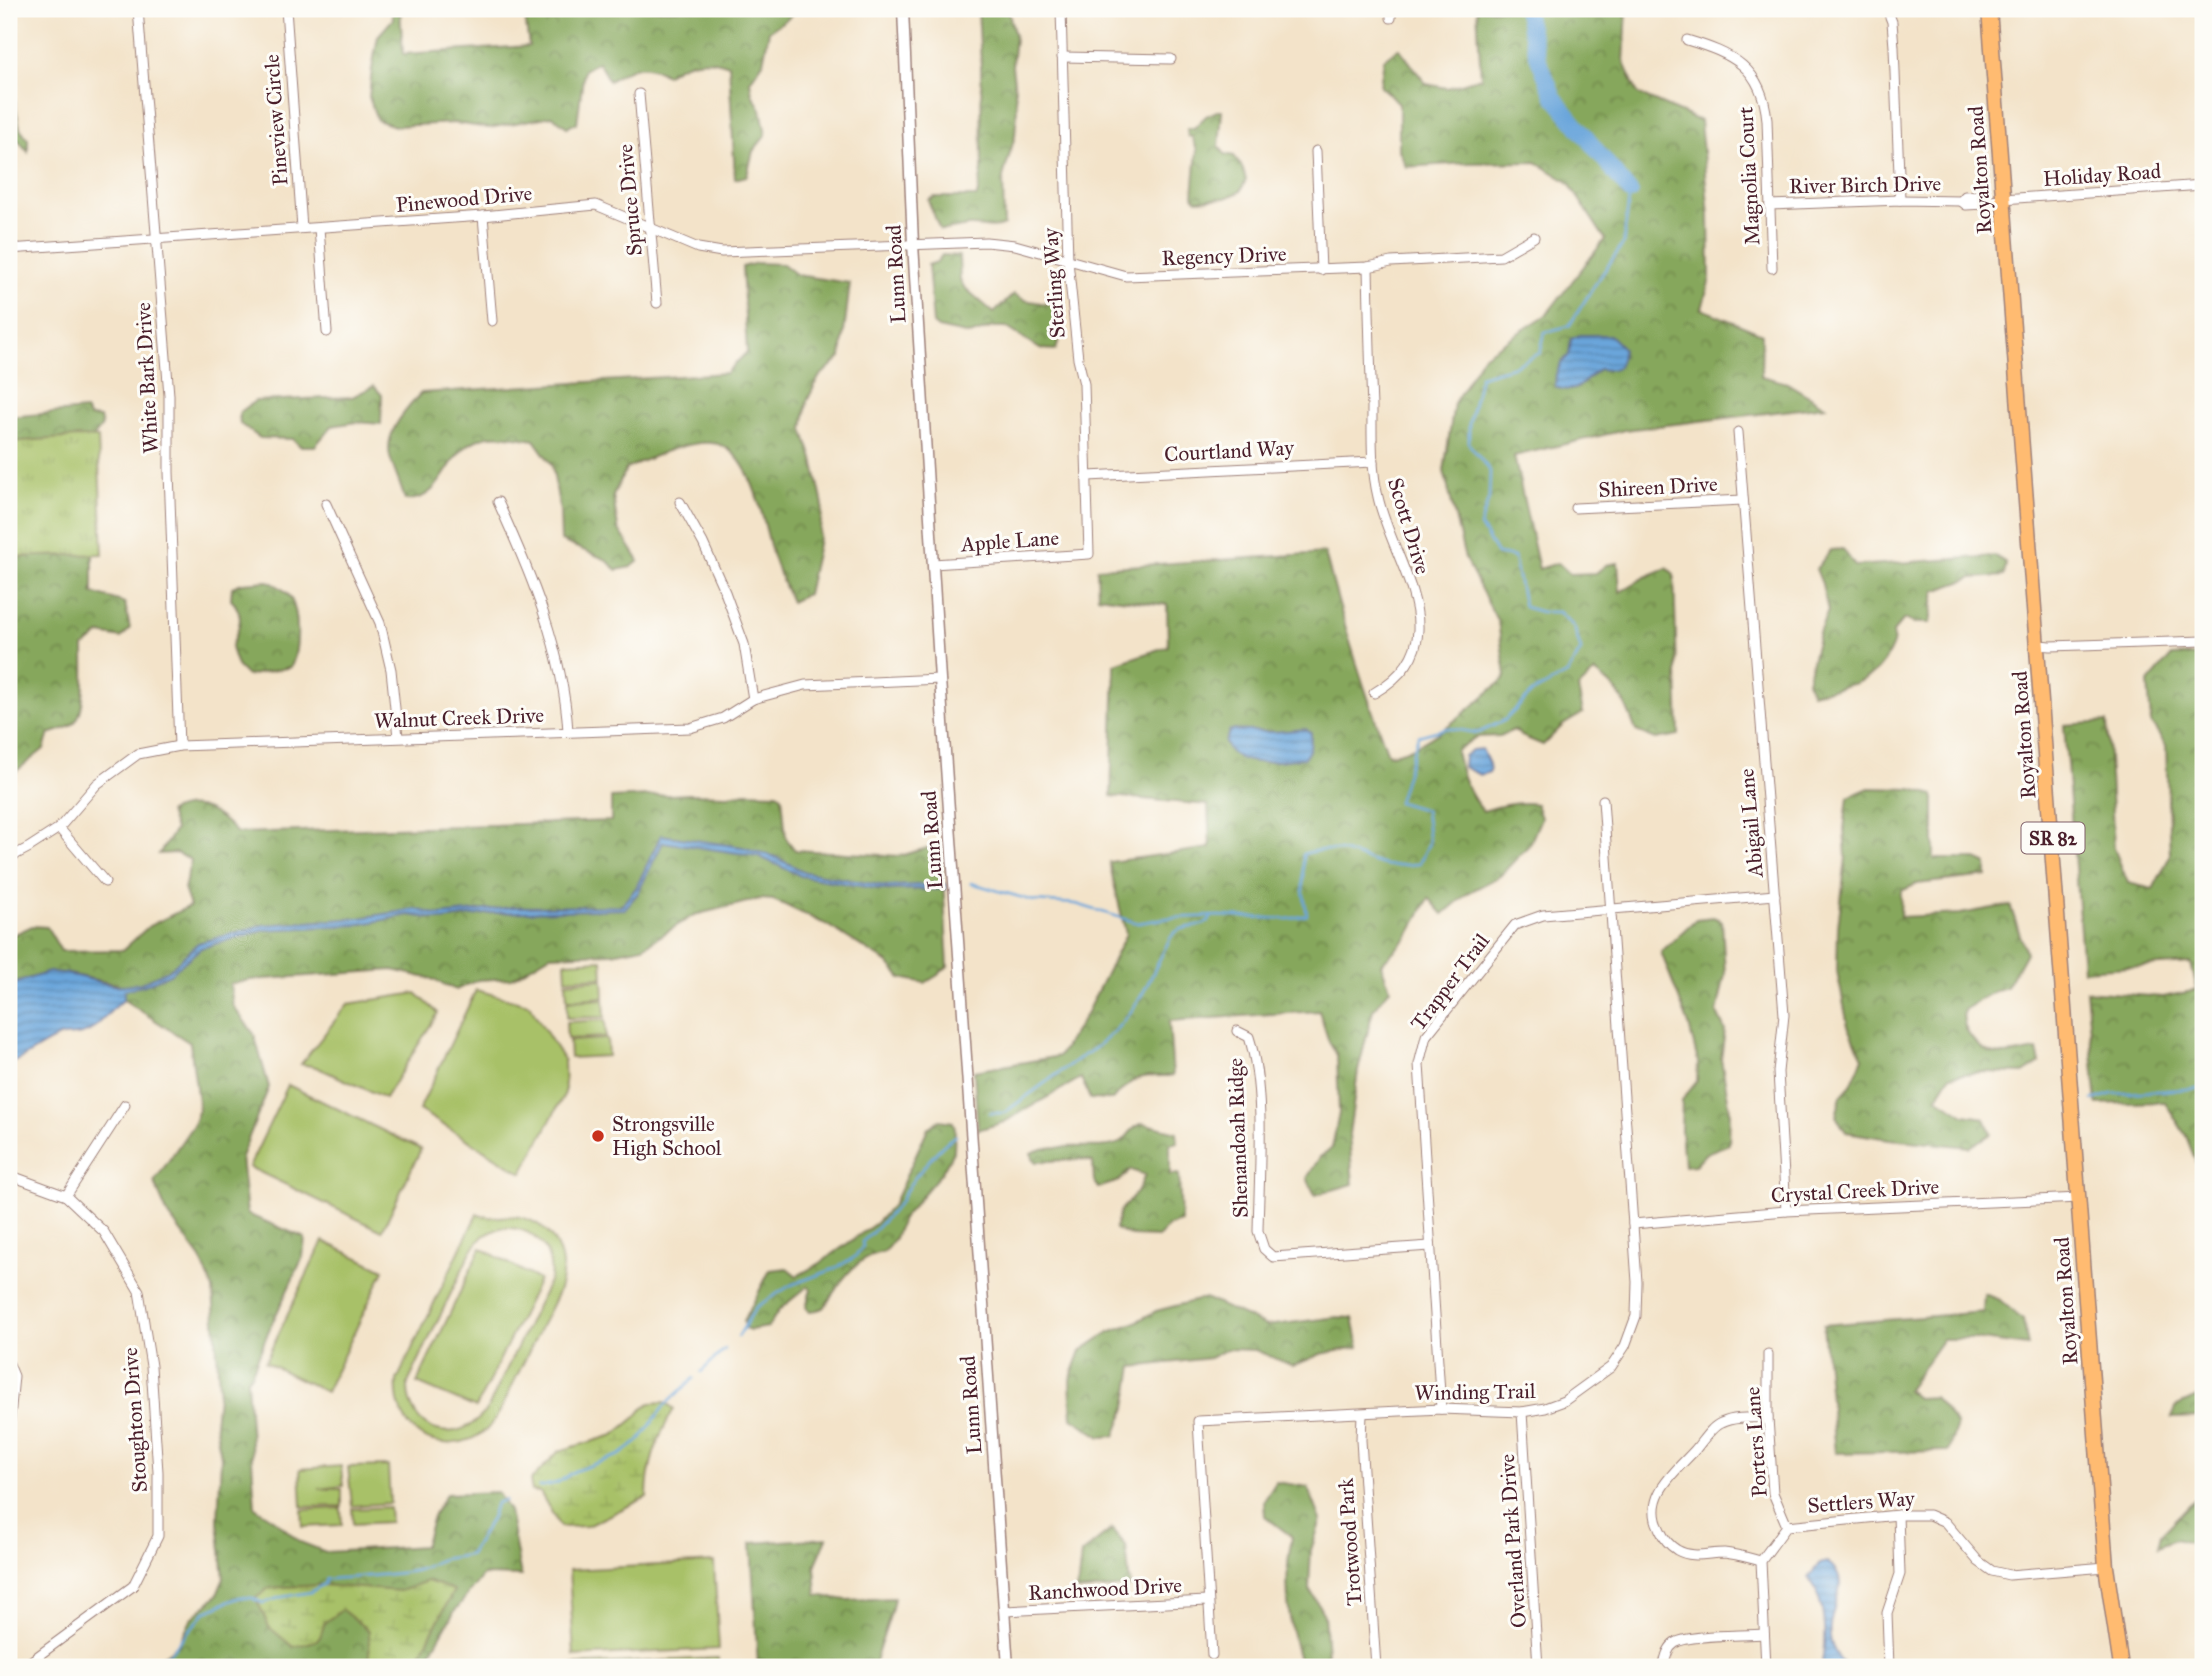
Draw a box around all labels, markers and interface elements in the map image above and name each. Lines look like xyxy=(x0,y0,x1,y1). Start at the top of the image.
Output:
street label: Pineview Circle xyxy=(258,53,294,187)
street label: Magnolia Court xyxy=(1732,105,1766,246)
street label: Royalton Road xyxy=(1963,105,1997,235)
street label: Spruce Drive xyxy=(612,143,648,257)
street label: Holiday Road xyxy=(2042,158,2162,192)
street label: River Birch Drive xyxy=(1789,171,1942,199)
street label: Pinewood Drive xyxy=(395,180,533,218)
street label: Lunn Road xyxy=(880,224,912,324)
street label: Sterling Way xyxy=(1037,226,1071,339)
street label: Regency Drive xyxy=(1161,241,1287,271)
street label: White Bark Drive xyxy=(130,301,164,454)
street label: Courtland Way xyxy=(1163,435,1296,467)
street label: Shireen Drive xyxy=(1598,471,1718,503)
street label: Scott Drive xyxy=(1382,475,1436,578)
street label: Apple Lane xyxy=(959,525,1060,557)
street label: Royalton Road xyxy=(2007,670,2041,800)
street label: Walnut Creek Drive xyxy=(374,702,545,734)
street label: Abigail Lane xyxy=(1733,767,1769,880)
street label: Lunn Road xyxy=(916,789,948,890)
road number: SR 82 xyxy=(2022,822,2084,853)
street label: Trapper Trail xyxy=(1405,928,1495,1036)
street label: Shenandoah Ridge xyxy=(1222,1057,1254,1218)
place label: Strongsville High School xyxy=(612,1111,722,1161)
marker: Strongsville High School xyxy=(590,1128,606,1144)
street label: Crystal Creek Drive xyxy=(1770,1174,1940,1208)
street label: Royalton Road xyxy=(2049,1236,2083,1366)
street label: Stoughton Drive xyxy=(117,1346,153,1493)
street label: Lunn Road xyxy=(955,1354,987,1455)
street label: Winding Trail xyxy=(1414,1378,1536,1406)
street label: Porters Lane xyxy=(1739,1386,1773,1498)
street label: Overland Park Drive xyxy=(1494,1453,1532,1629)
street label: Trotwood Park xyxy=(1333,1477,1367,1607)
street label: Settlers Way xyxy=(1806,1485,1917,1519)
street label: Ranchwood Drive xyxy=(1027,1572,1183,1606)

